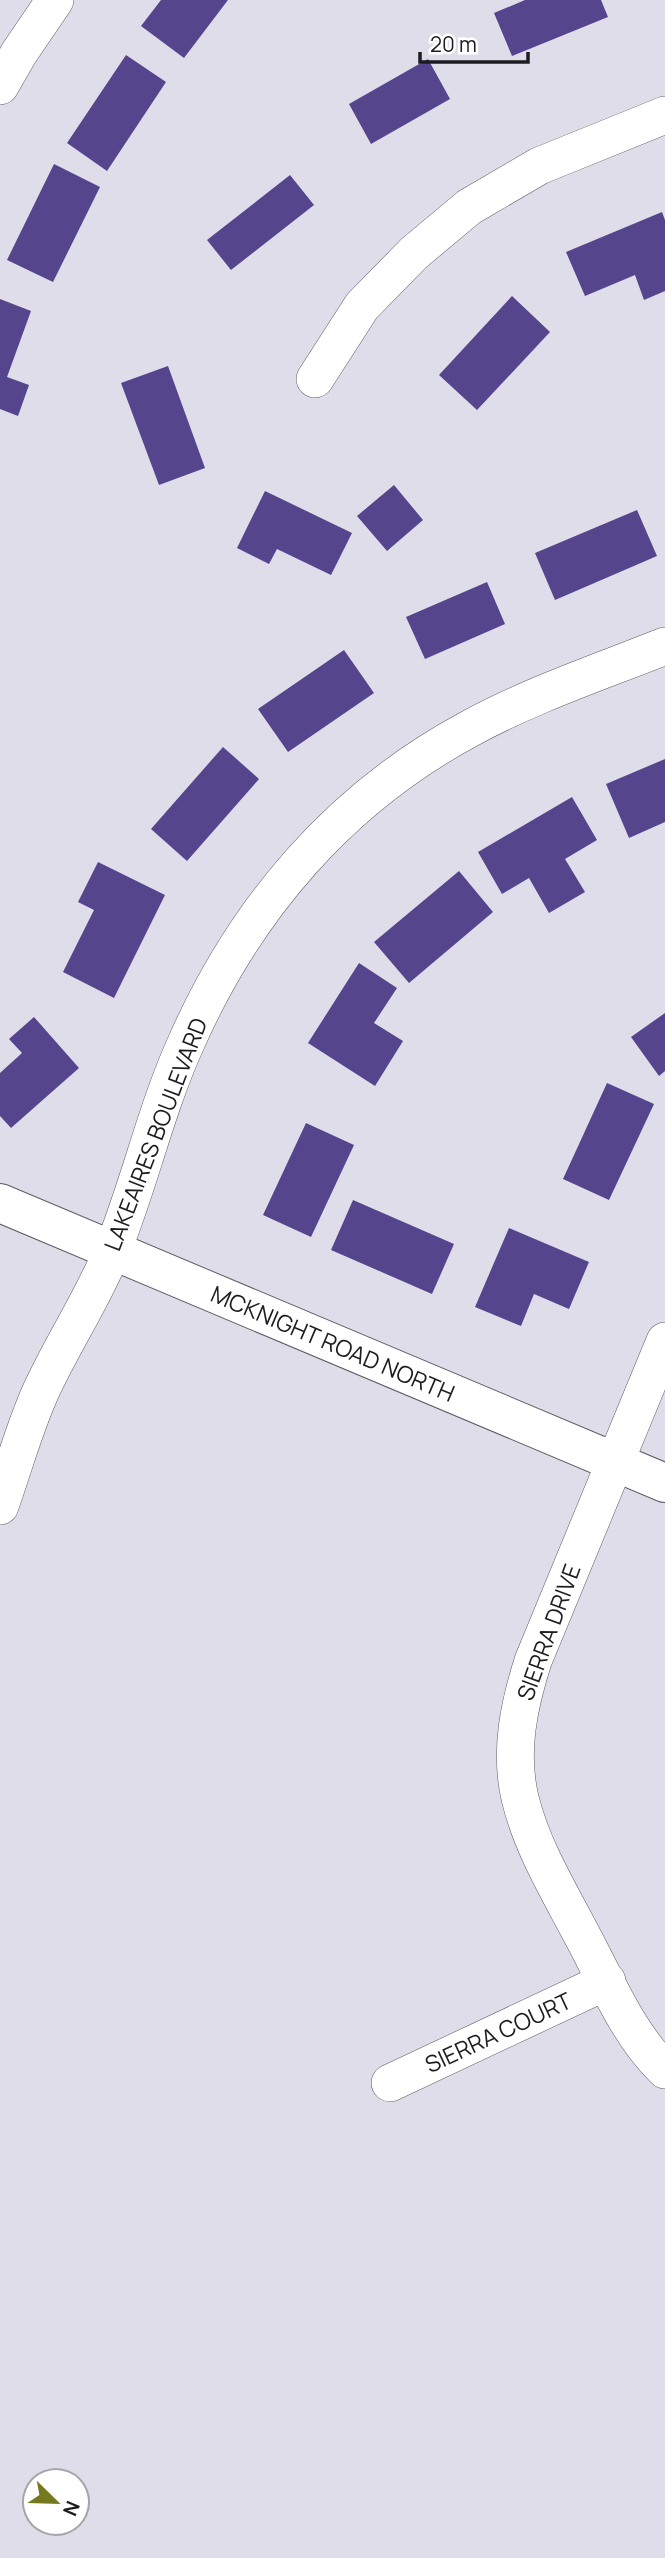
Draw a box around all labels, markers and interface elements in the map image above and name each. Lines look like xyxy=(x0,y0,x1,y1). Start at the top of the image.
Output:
scale bar xyxy=(420,21,528,65)
text: 20 m xyxy=(430,30,477,58)
street label: LAKEAIRES BOULEVARD xyxy=(96,1013,214,1255)
street label: MCKNIGHT ROAD NORTH xyxy=(206,1277,460,1409)
street label: SIERRA DRIVE xyxy=(508,1559,588,1705)
street label: SIERRA COURT xyxy=(420,1984,577,2080)
north arrow xyxy=(21,2467,91,2537)
text: N xyxy=(57,2497,86,2520)

